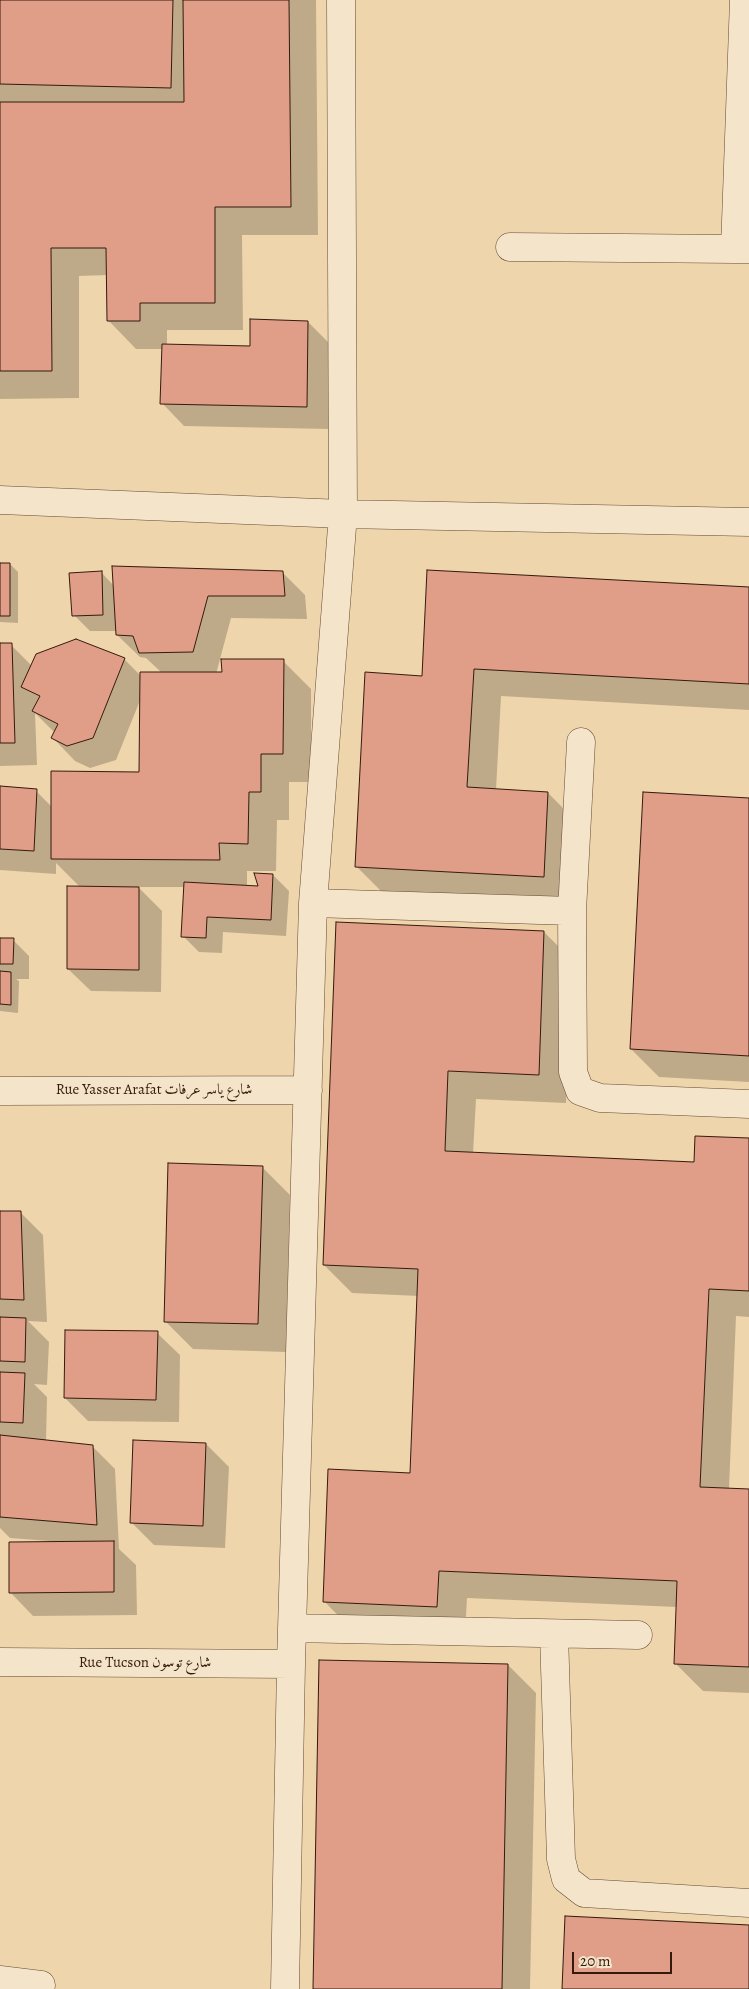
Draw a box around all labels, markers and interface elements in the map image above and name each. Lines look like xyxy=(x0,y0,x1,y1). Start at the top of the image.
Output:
street label: Rue Yasser Arafat شارع ياسر عرفات xyxy=(56,1081,252,1099)
street label: Rue Tucson شارع توسون xyxy=(79,1654,211,1672)
scale bar xyxy=(574,1942,674,1974)
text: 20 m xyxy=(580,1951,611,1971)

